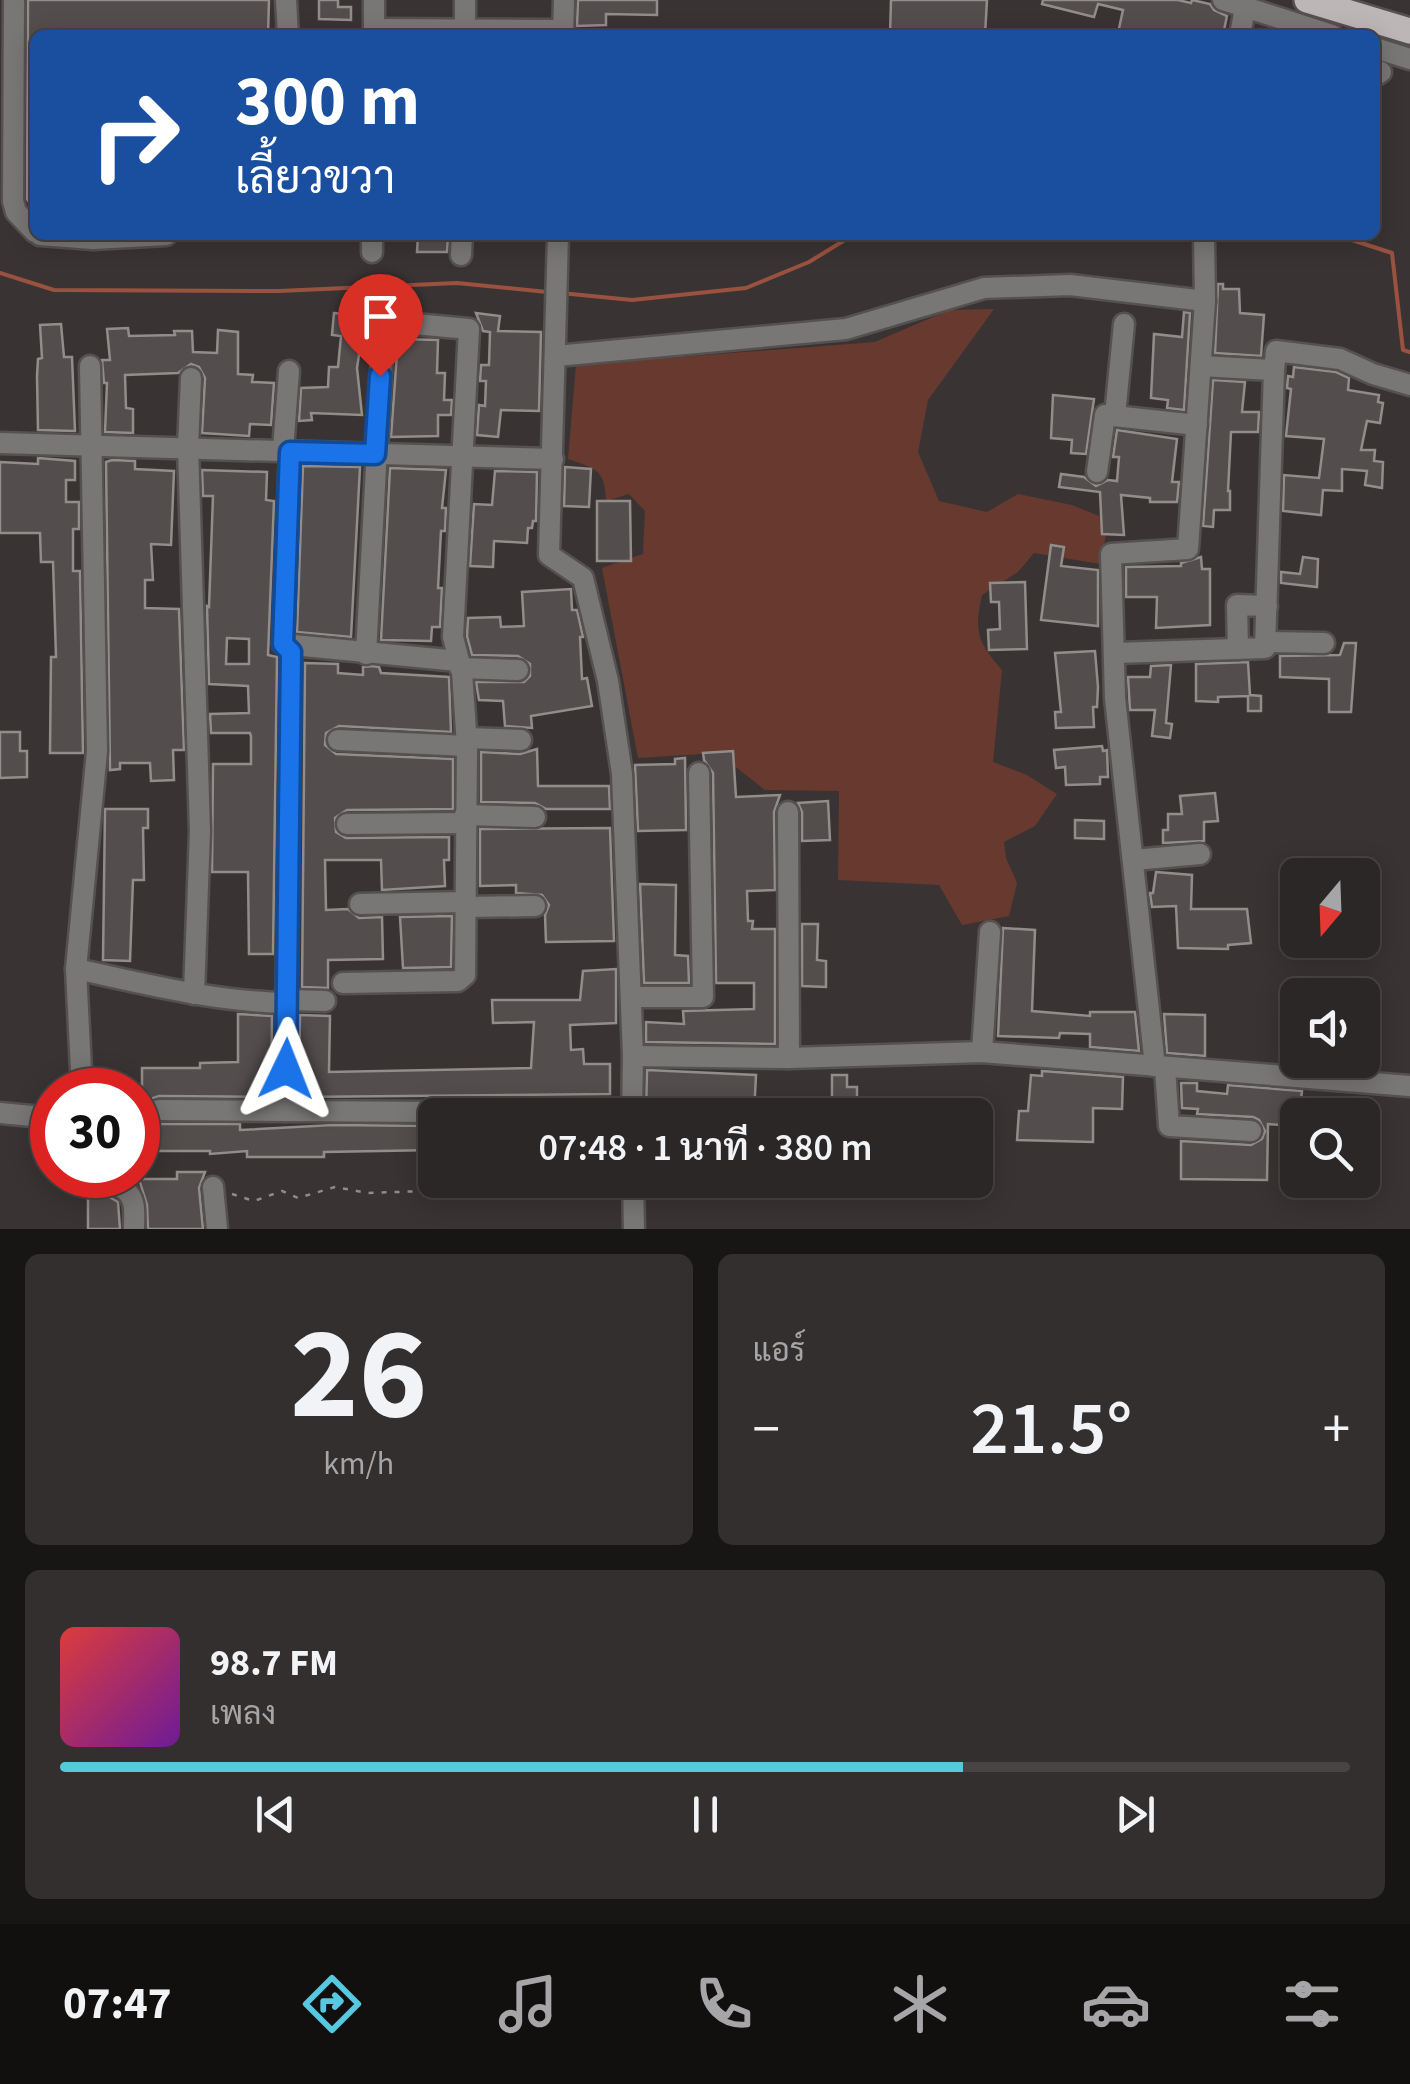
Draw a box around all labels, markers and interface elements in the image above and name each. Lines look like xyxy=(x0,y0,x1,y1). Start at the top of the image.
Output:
text: 300 m xyxy=(235,52,420,152)
icon: right xyxy=(70,70,200,200)
text: เลี้ยวขวา xyxy=(235,147,395,211)
pin xyxy=(338,274,423,377)
icon: arrive xyxy=(353,289,408,344)
north arrow xyxy=(1280,858,1380,958)
map controls xyxy=(1280,858,1380,1198)
button: sound xyxy=(1280,978,1380,1078)
position arrow xyxy=(234,1017,338,1121)
speed limit sign: 30 xyxy=(30,1068,160,1198)
button: search xyxy=(1280,1098,1380,1198)
text: 07:48 · 1 นาที · 380 m xyxy=(538,1121,873,1175)
text: 26 xyxy=(290,1283,427,1468)
text: แอร์ xyxy=(753,1328,805,1374)
text: 21.5° xyxy=(970,1376,1132,1483)
text: − xyxy=(753,1391,780,1469)
text: + xyxy=(1323,1391,1350,1469)
text: km/h xyxy=(323,1441,394,1487)
text: 98.7 FM xyxy=(210,1636,338,1690)
text: เพลง xyxy=(210,1691,276,1737)
icon: previous xyxy=(248,1787,303,1842)
icon: pause xyxy=(678,1787,733,1842)
icon: next xyxy=(1108,1787,1163,1842)
icon: directions xyxy=(297,1969,367,2039)
icon: music xyxy=(493,1969,563,2039)
icon: phone xyxy=(689,1969,759,2039)
icon: climate xyxy=(885,1969,955,2039)
icon: car xyxy=(1081,1969,1151,2039)
icon: filters xyxy=(1277,1969,1347,2039)
text: 07:47 xyxy=(63,1972,172,2036)

